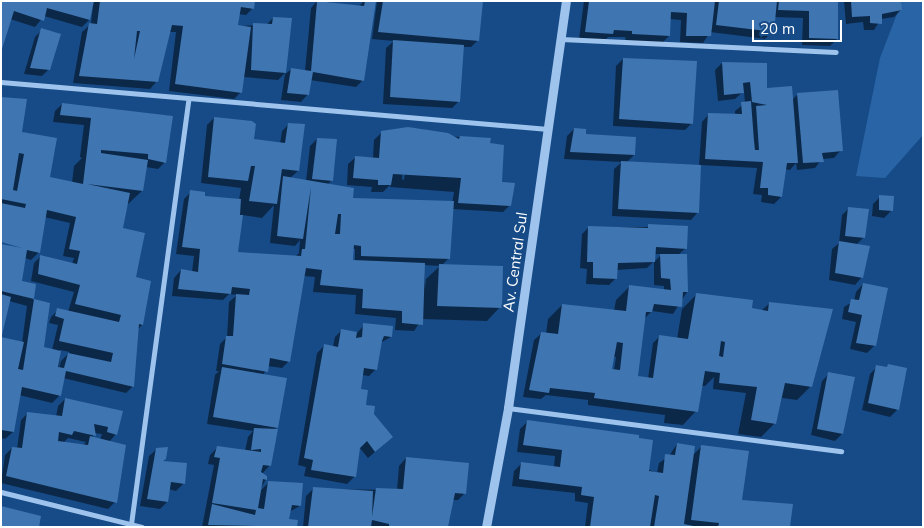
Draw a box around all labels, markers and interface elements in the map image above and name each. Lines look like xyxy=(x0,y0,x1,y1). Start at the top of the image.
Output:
scale bar xyxy=(754,10,844,42)
text: 20 m xyxy=(760,19,795,38)
street label: Av. Central Sul xyxy=(499,211,531,313)

